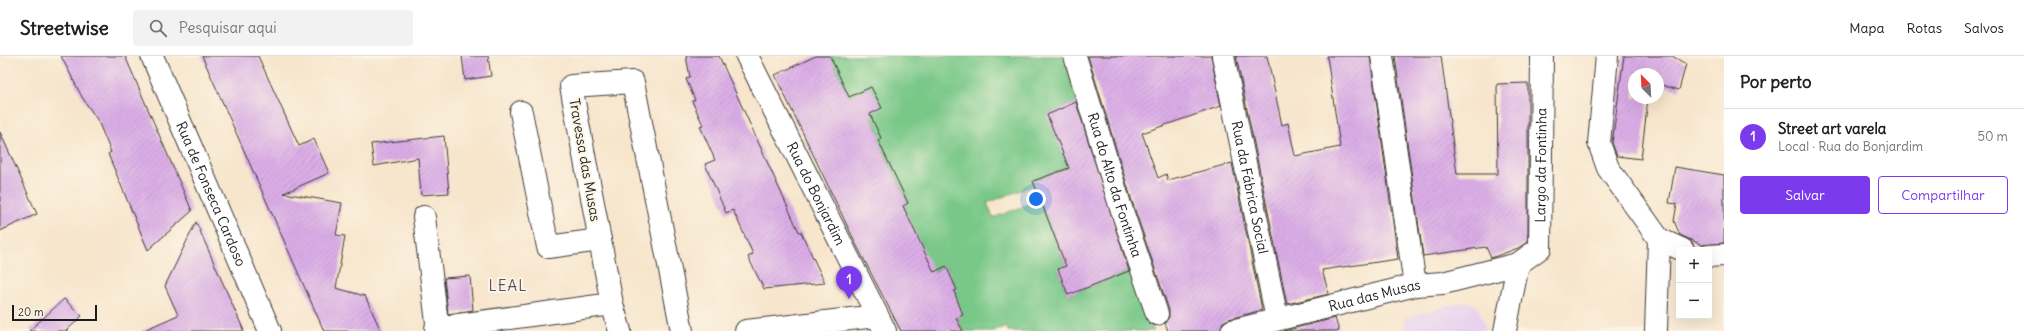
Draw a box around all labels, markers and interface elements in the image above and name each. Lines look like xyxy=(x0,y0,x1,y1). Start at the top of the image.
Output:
search box xyxy=(133,10,413,46)
text: Streetwise xyxy=(20,16,109,40)
icon: search xyxy=(147,17,169,39)
text: Pesquisar aqui xyxy=(179,18,277,37)
text: Mapa xyxy=(1849,19,1884,37)
text: Rotas xyxy=(1906,19,1942,37)
text: Salvos xyxy=(1964,19,2004,37)
north arrow xyxy=(1628,68,1664,104)
text: Por perto xyxy=(1740,71,1811,93)
street label: Travessa das Musas xyxy=(565,97,605,223)
street label: Largo da Fontinha xyxy=(1531,108,1550,223)
street label: Rua do Alto da Fontinha xyxy=(1084,111,1146,260)
street label: Rua de Fonseca Cardoso xyxy=(172,119,250,269)
street label: Rua da Fábrica Social xyxy=(1228,119,1272,255)
text: Street art varela xyxy=(1778,119,1886,138)
text: 1 xyxy=(1750,128,1756,145)
text: 50 m xyxy=(1977,128,2008,145)
text: Local · Rua do Bonjardim xyxy=(1778,138,1923,155)
street label: Rua do Bonjardim xyxy=(783,139,850,248)
button: Salvar xyxy=(1740,176,1870,214)
button: Compartilhar xyxy=(1878,176,2008,214)
your location xyxy=(1026,189,1046,209)
map controls xyxy=(1676,247,1712,319)
button: + xyxy=(1676,247,1712,283)
pin: 1 xyxy=(836,266,862,299)
district label: LEAL xyxy=(489,276,527,295)
street label: Rua das Musas xyxy=(1327,276,1421,315)
button: − xyxy=(1676,283,1712,319)
scale bar xyxy=(12,303,97,322)
text: 20 m xyxy=(18,305,44,319)

